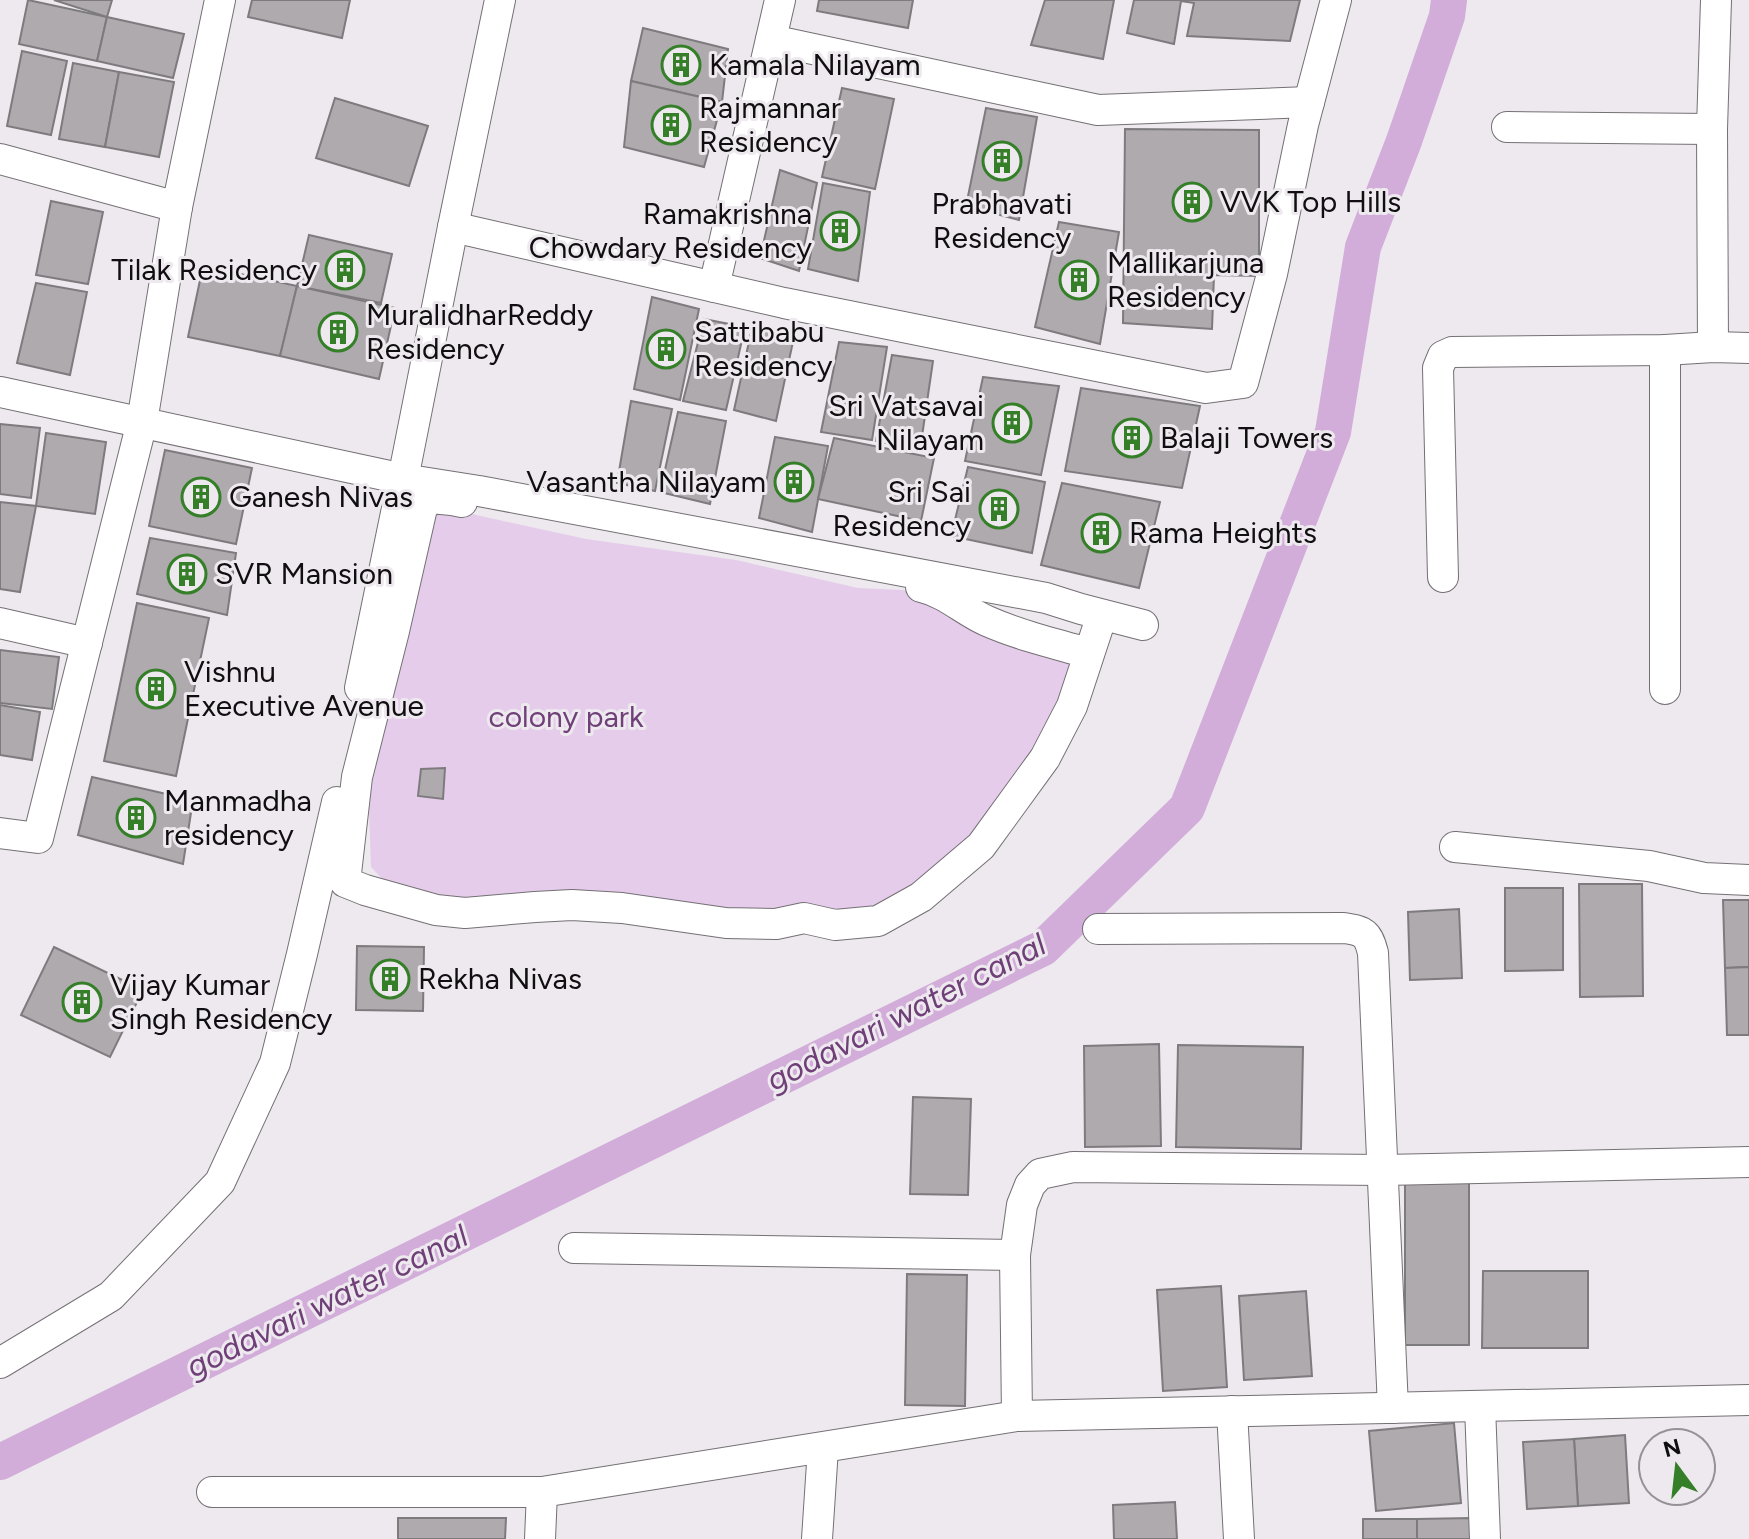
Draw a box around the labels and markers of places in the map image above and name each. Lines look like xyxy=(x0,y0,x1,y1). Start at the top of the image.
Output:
building icon: Kamala Nilayam xyxy=(660,44,702,86)
place label: Kamala Nilayam xyxy=(709,46,921,83)
place label: Rajmannar Residency xyxy=(699,89,841,160)
building icon: Rajmannar Residency xyxy=(650,104,692,146)
building icon: Prabhavati Residency xyxy=(981,140,1023,182)
building icon: VVK Top Hills xyxy=(1171,181,1213,223)
place label: VVK Top Hills xyxy=(1220,183,1401,220)
place label: Prabhavati Residency xyxy=(932,185,1072,256)
place label: Ramakrishna Chowdary Residency xyxy=(529,195,812,266)
building icon: Ramakrishna Chowdary Residency xyxy=(819,210,861,252)
place label: Mallikarjuna Residency xyxy=(1107,244,1264,315)
building icon: Tilak Residency xyxy=(324,249,366,291)
place label: Tilak Residency xyxy=(111,251,317,288)
building icon: Mallikarjuna Residency xyxy=(1058,259,1100,301)
place label: MuralidharReddy Residency xyxy=(366,296,593,367)
building icon: MuralidharReddy Residency xyxy=(317,311,359,353)
place label: Sattibabu Residency xyxy=(694,313,833,384)
building icon: Sattibabu Residency xyxy=(645,328,687,370)
place label: Sri Vatsavai Nilayam xyxy=(828,387,984,458)
building icon: Sri Vatsavai Nilayam xyxy=(991,402,1033,444)
building icon: Balaji Towers xyxy=(1111,417,1153,459)
place label: Balaji Towers xyxy=(1160,419,1333,456)
building icon: Vasantha Nilayam xyxy=(773,461,815,503)
place label: Vasantha Nilayam xyxy=(526,463,766,500)
place label: Sri Sai Residency xyxy=(833,473,971,544)
building icon: Ganesh Nivas xyxy=(180,476,222,518)
place label: Ganesh Nivas xyxy=(229,478,413,515)
building icon: Sri Sai Residency xyxy=(978,488,1020,530)
building icon: Rama Heights xyxy=(1080,512,1122,554)
place label: Rama Heights xyxy=(1129,514,1317,551)
building icon: SVR Mansion xyxy=(166,553,208,595)
place label: SVR Mansion xyxy=(215,555,393,592)
place label: Vishnu Executive Avenue xyxy=(184,653,424,724)
building icon: Vishnu Executive Avenue xyxy=(135,668,177,710)
place label: Manmadha residency xyxy=(164,782,312,853)
building icon: Manmadha residency xyxy=(115,797,157,839)
building icon: Rekha Nivas xyxy=(369,958,411,1000)
place label: Rekha Nivas xyxy=(418,960,582,997)
place label: Vijay Kumar Singh Residency xyxy=(110,966,333,1037)
building icon: Vijay Kumar Singh Residency xyxy=(61,981,103,1023)

